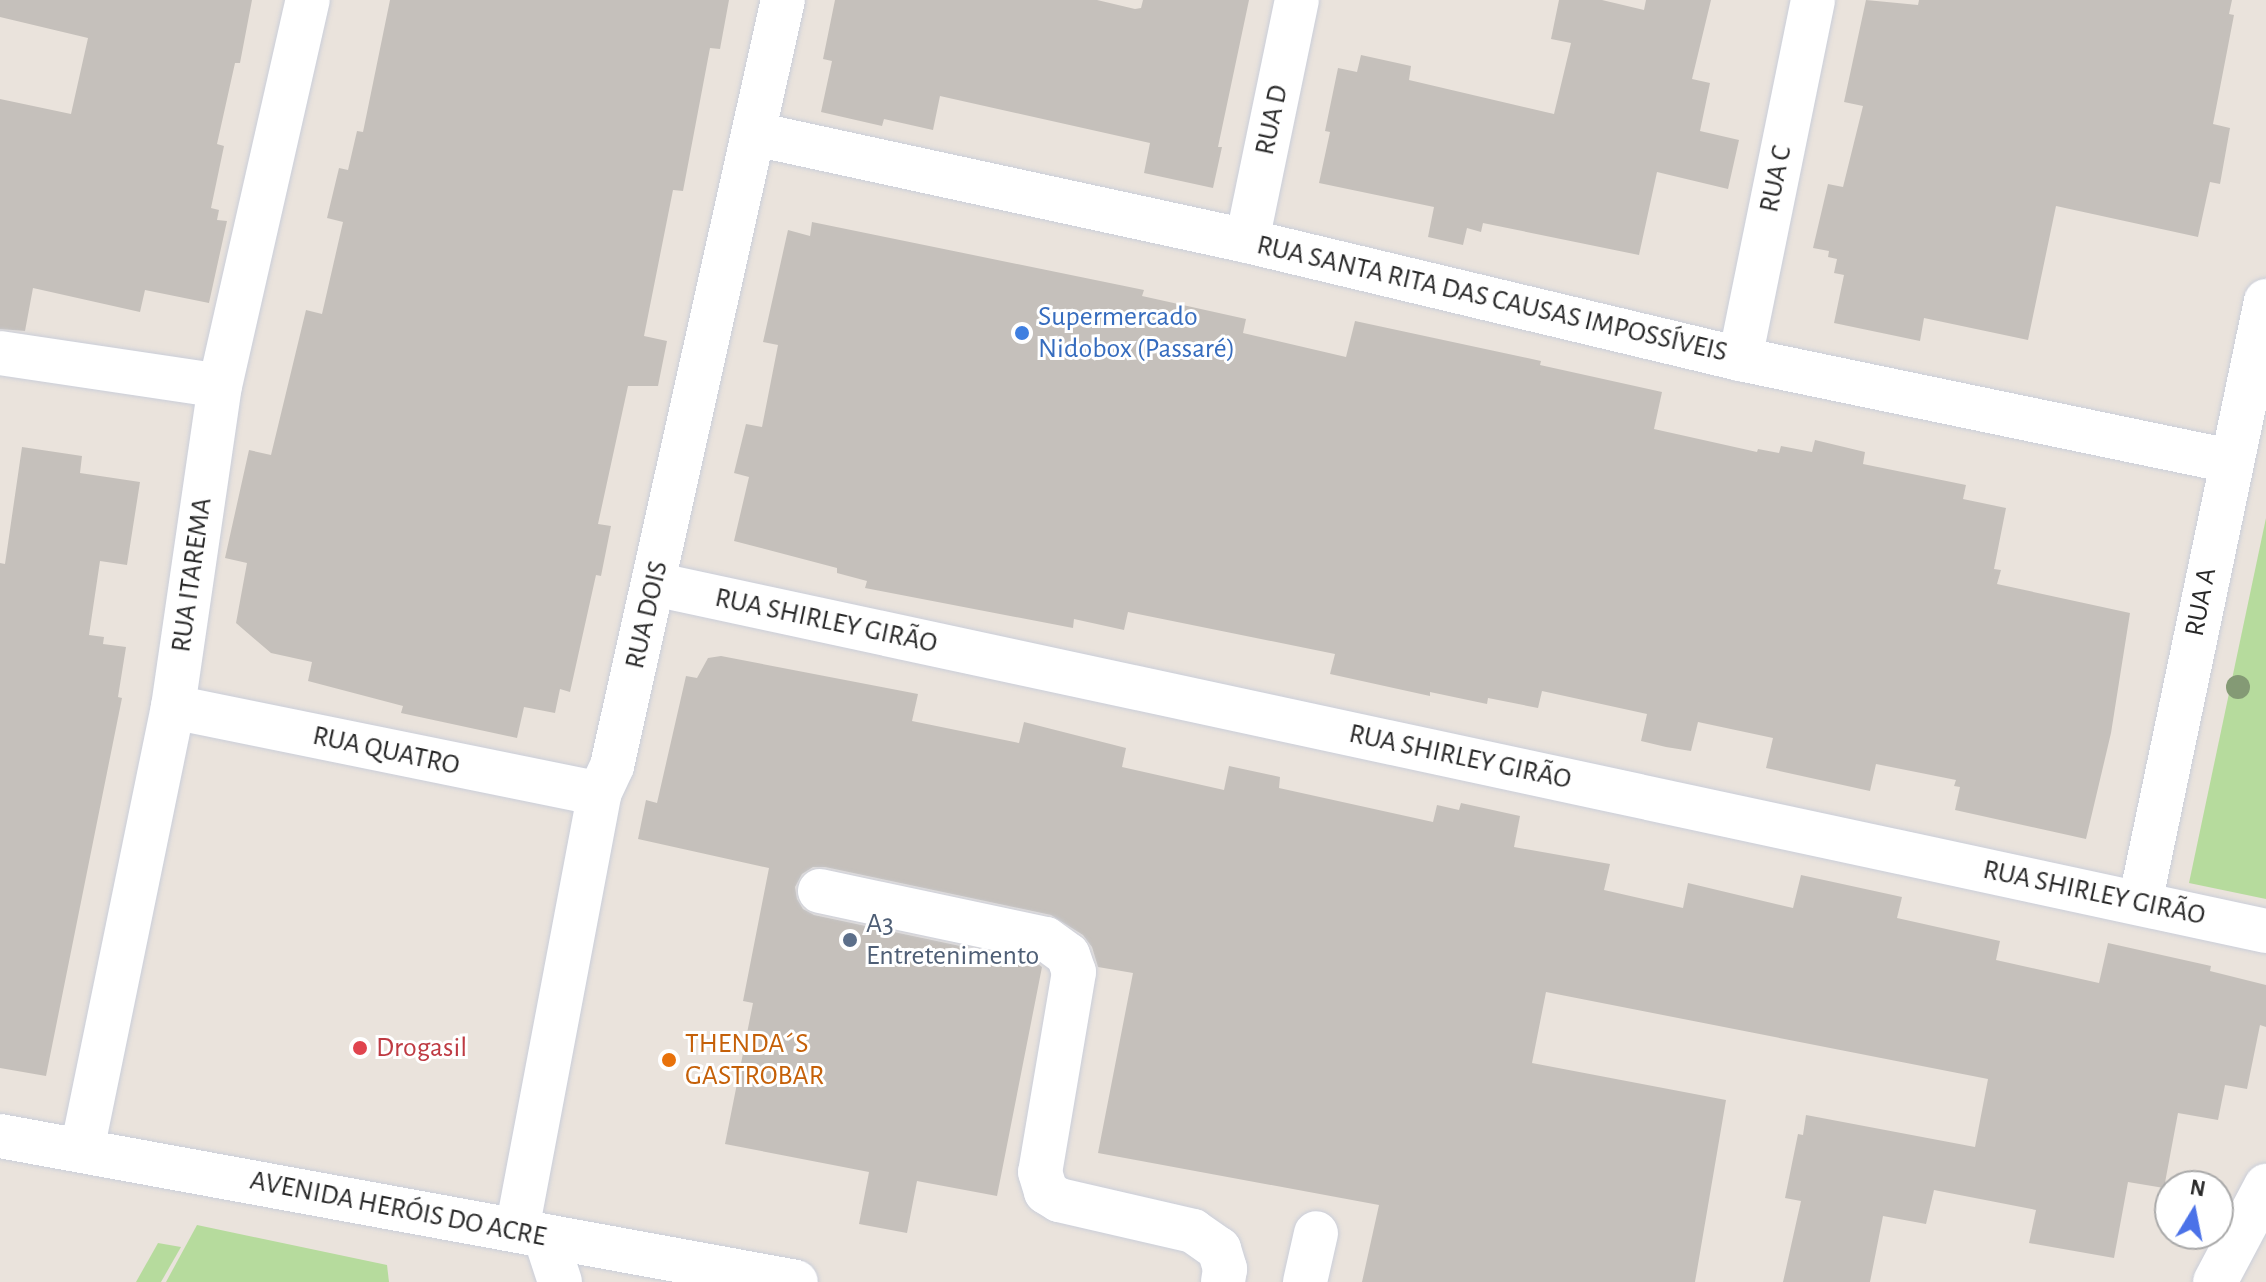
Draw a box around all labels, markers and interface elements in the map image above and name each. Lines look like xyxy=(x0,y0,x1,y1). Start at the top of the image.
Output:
street label: RUA D xyxy=(1248,82,1296,158)
street label: RUA C xyxy=(1753,143,1799,215)
street label: RUA SANTA RITA DAS CAUSAS IMPOSSÍVEIS xyxy=(1254,228,1730,370)
place label: Supermercado Nidobox (Passaré) xyxy=(1038,300,1235,366)
marker: Supermercado Nidobox (Passaré) xyxy=(1013,324,1031,342)
street label: RUA ITAREMA xyxy=(165,496,219,654)
street label: RUA DOIS xyxy=(618,558,676,672)
street label: RUA A xyxy=(2178,565,2224,639)
street label: RUA SHIRLEY GIRÃO xyxy=(712,581,940,661)
street label: RUA SHIRLEY GIRÃO xyxy=(1346,717,1574,797)
street label: RUA QUATRO xyxy=(310,719,462,783)
street label: RUA SHIRLEY GIRÃO xyxy=(1980,853,2208,933)
place label: A3 Entretenimento xyxy=(866,907,1039,973)
marker: A3 Entretenimento xyxy=(841,931,859,949)
place label: THENDA´S GASTROBAR xyxy=(685,1027,824,1093)
place label: Drogasil xyxy=(376,1031,467,1065)
marker: Drogasil xyxy=(351,1039,369,1057)
marker: THENDA´S GASTROBAR xyxy=(660,1051,678,1069)
street label: AVENIDA HERÓIS DO ACRE xyxy=(247,1164,549,1254)
north arrow xyxy=(2154,1170,2234,1250)
text: N xyxy=(2188,1176,2207,1200)

